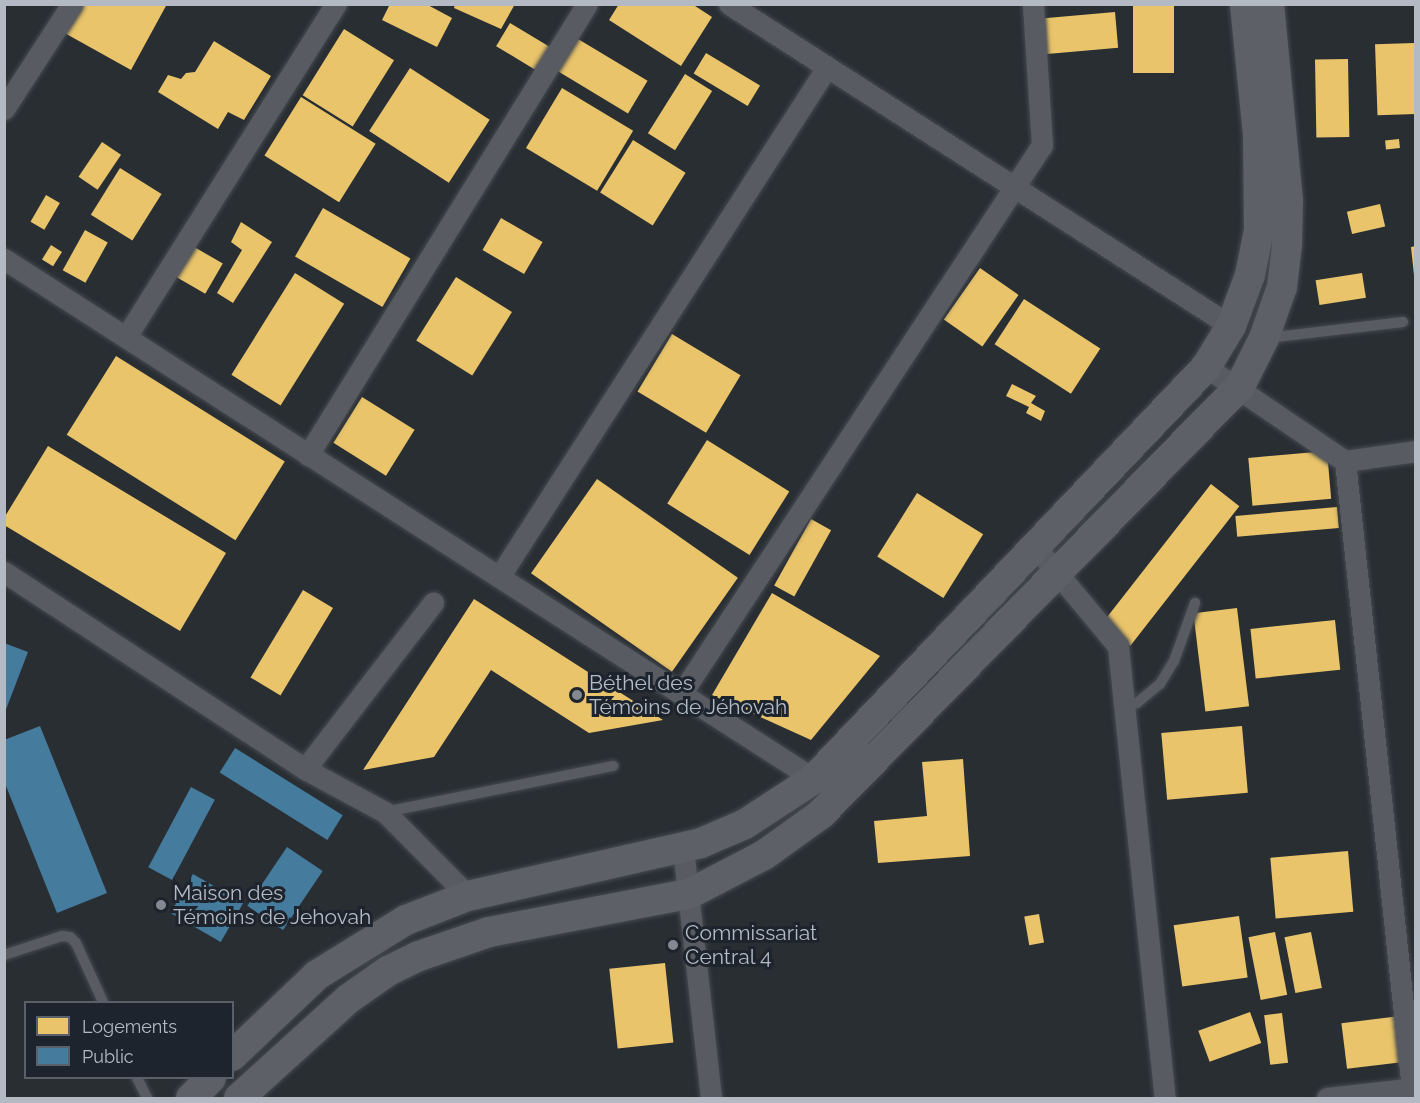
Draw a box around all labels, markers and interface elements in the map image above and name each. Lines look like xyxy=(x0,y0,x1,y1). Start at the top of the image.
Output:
place label: Béthel des Témoins de Jéhovah xyxy=(589,670,788,720)
marker: Béthel des Témoins de Jéhovah xyxy=(570,688,584,702)
place label: Maison des Témoins de Jehovah xyxy=(173,880,372,930)
marker: Maison des Témoins de Jehovah xyxy=(154,898,168,912)
place label: Commissariat Central 4 xyxy=(685,920,817,970)
marker: Commissariat Central 4 xyxy=(666,938,680,952)
legend xyxy=(24,1001,234,1079)
text: Logements xyxy=(82,1016,177,1037)
text: Public xyxy=(82,1046,134,1067)

